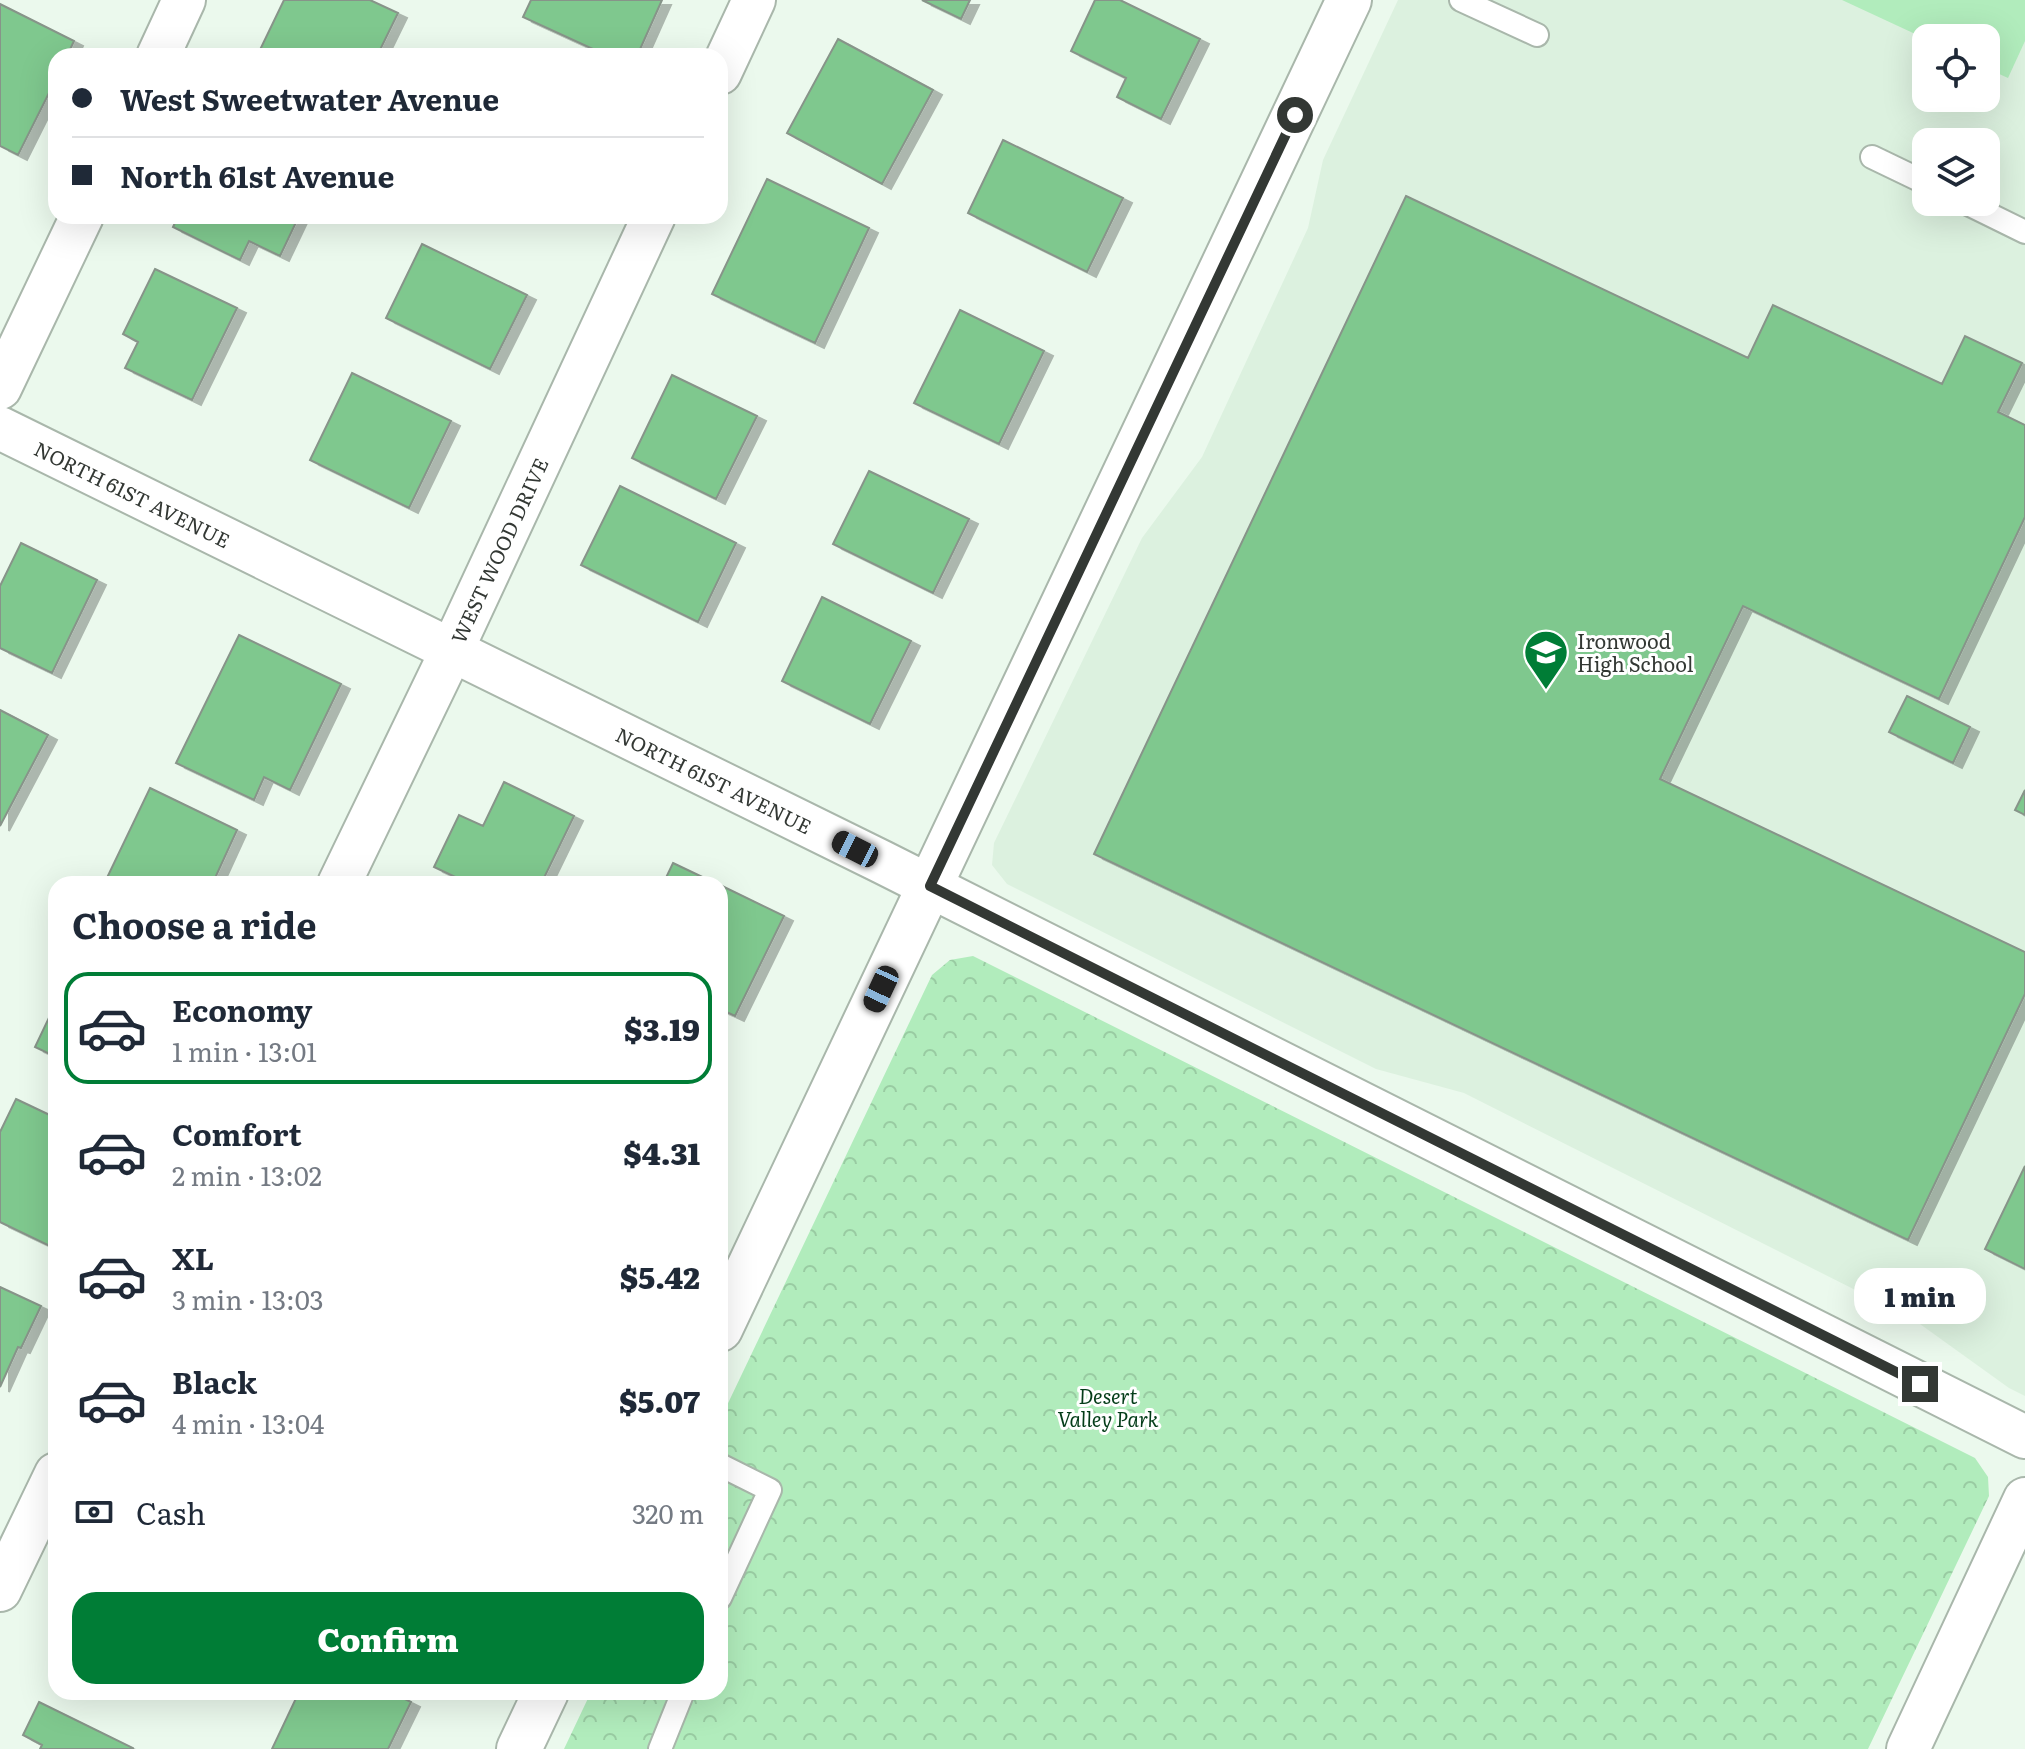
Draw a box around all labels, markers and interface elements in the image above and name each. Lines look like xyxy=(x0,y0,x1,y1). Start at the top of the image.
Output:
map controls xyxy=(1912,24,2000,216)
button: locate xyxy=(1912,24,2000,112)
text: West Sweetwater Avenue xyxy=(120,76,499,120)
route start xyxy=(1277,97,1313,133)
button: layers xyxy=(1912,128,2000,216)
text: North 61st Avenue xyxy=(120,153,394,197)
street label: NORTH 61ST AVENUE xyxy=(30,432,236,554)
street label: WEST WOOD DRIVE xyxy=(442,452,555,648)
place label: Ironwood High School xyxy=(1577,625,1694,678)
school or university icon: Ironwood High School xyxy=(1522,628,1570,691)
street label: NORTH 61ST AVENUE xyxy=(611,719,817,840)
car xyxy=(828,827,882,871)
text: Choose a ride xyxy=(72,897,317,950)
car xyxy=(860,962,902,1016)
text: Economy xyxy=(172,987,312,1031)
icon: car xyxy=(76,992,148,1064)
text: $3.19 xyxy=(624,1006,700,1050)
text: 1 min · 13:01 xyxy=(172,1031,317,1070)
text: Comfort xyxy=(172,1111,302,1155)
icon: car xyxy=(76,1116,148,1188)
text: $4.31 xyxy=(623,1130,700,1174)
text: 2 min · 13:02 xyxy=(172,1155,322,1194)
text: XL xyxy=(172,1235,214,1279)
icon: car xyxy=(76,1240,148,1312)
text: $5.42 xyxy=(620,1254,700,1298)
callout: 1 min xyxy=(1854,1268,1986,1324)
text: 1 min xyxy=(1885,1276,1955,1315)
text: 3 min · 13:03 xyxy=(172,1279,324,1318)
text: Black xyxy=(172,1359,257,1403)
icon: car xyxy=(76,1364,148,1436)
route end xyxy=(1902,1366,1938,1402)
text: $5.07 xyxy=(619,1378,700,1422)
park label: Desert Valley Park xyxy=(1058,1380,1158,1433)
text: 4 min · 13:04 xyxy=(172,1403,324,1442)
icon: cash xyxy=(72,1490,116,1534)
text: Cash xyxy=(136,1490,206,1534)
text: 320 m xyxy=(632,1493,704,1532)
button: Confirm xyxy=(72,1592,704,1684)

